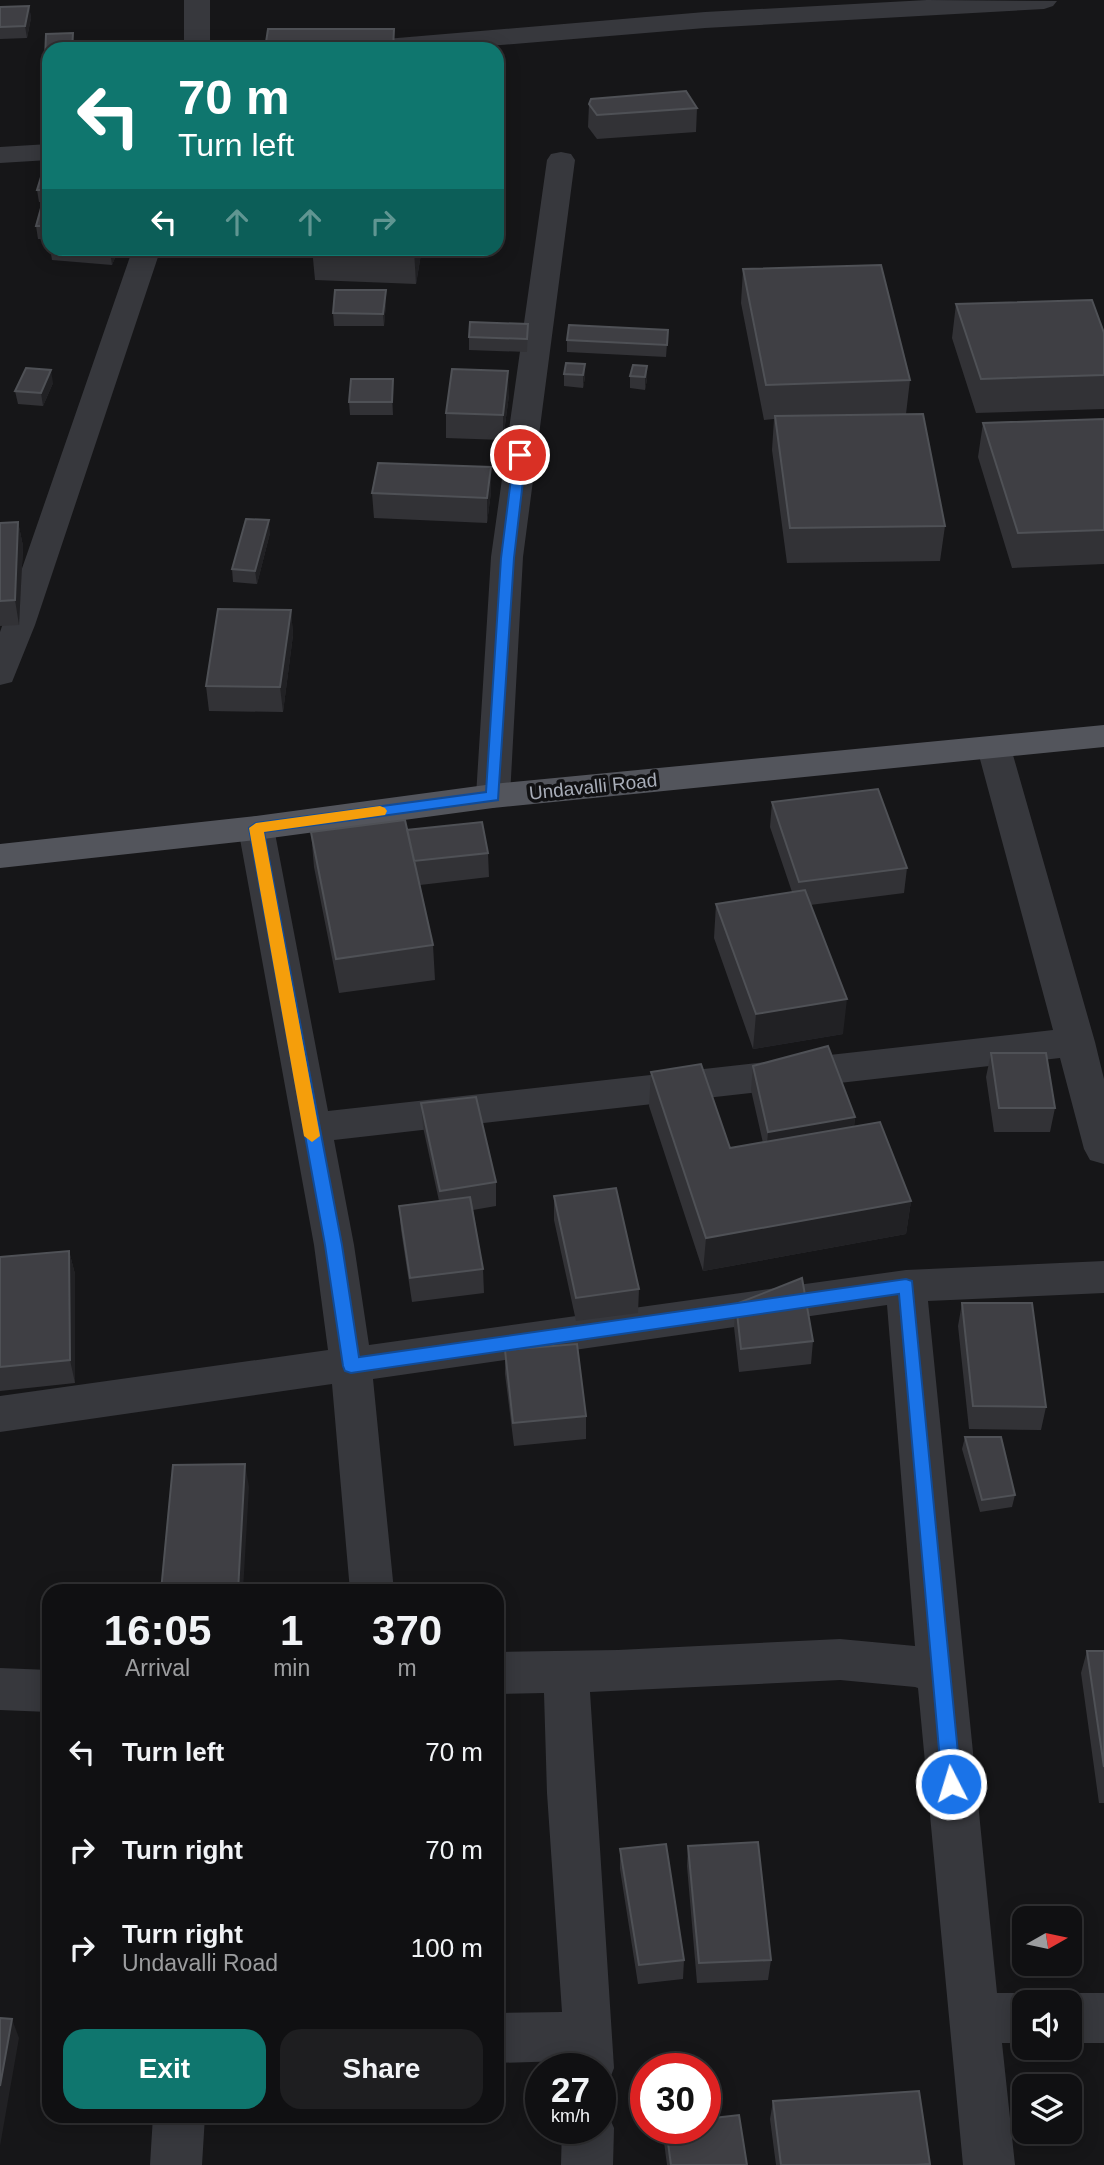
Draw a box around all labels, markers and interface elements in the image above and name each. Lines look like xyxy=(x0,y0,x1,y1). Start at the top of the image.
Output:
icon: left xyxy=(63,70,154,161)
text: 70 m xyxy=(178,70,290,124)
text: Turn left xyxy=(178,127,294,163)
icon: left xyxy=(145,203,183,241)
icon: ahead xyxy=(218,203,256,241)
icon: ahead xyxy=(291,203,329,241)
icon: right xyxy=(364,203,402,241)
pin xyxy=(490,425,550,485)
icon: arrive xyxy=(501,436,539,474)
street label: Undavalli Road xyxy=(528,769,658,804)
text: 16:05 xyxy=(104,1607,211,1654)
text: 1 xyxy=(280,1607,303,1654)
text: 370 xyxy=(372,1607,442,1654)
text: Arrival xyxy=(125,1655,190,1681)
text: min xyxy=(273,1655,310,1681)
text: m xyxy=(398,1655,417,1681)
icon: left xyxy=(63,1733,101,1771)
text: Turn left xyxy=(122,1737,224,1767)
text: 70 m xyxy=(425,1737,483,1767)
position arrow xyxy=(914,1747,988,1821)
icon: right xyxy=(63,1831,101,1869)
text: Turn right xyxy=(122,1835,243,1865)
text: 70 m xyxy=(425,1835,483,1865)
north arrow xyxy=(1012,1906,1082,1976)
map controls xyxy=(1012,1906,1082,2144)
text: Turn right xyxy=(122,1919,243,1949)
icon: right xyxy=(63,1929,101,1967)
text: 100 m xyxy=(411,1933,483,1963)
text: Undavalli Road xyxy=(122,1950,278,1976)
button: sound xyxy=(1012,1990,1082,2060)
button: Exit xyxy=(63,2029,266,2109)
button: Share xyxy=(280,2029,483,2109)
speed limit sign: 30 xyxy=(630,2053,721,2144)
text: 27 xyxy=(551,2070,590,2109)
button: layers xyxy=(1012,2074,1082,2144)
text: km/h xyxy=(551,2106,590,2126)

